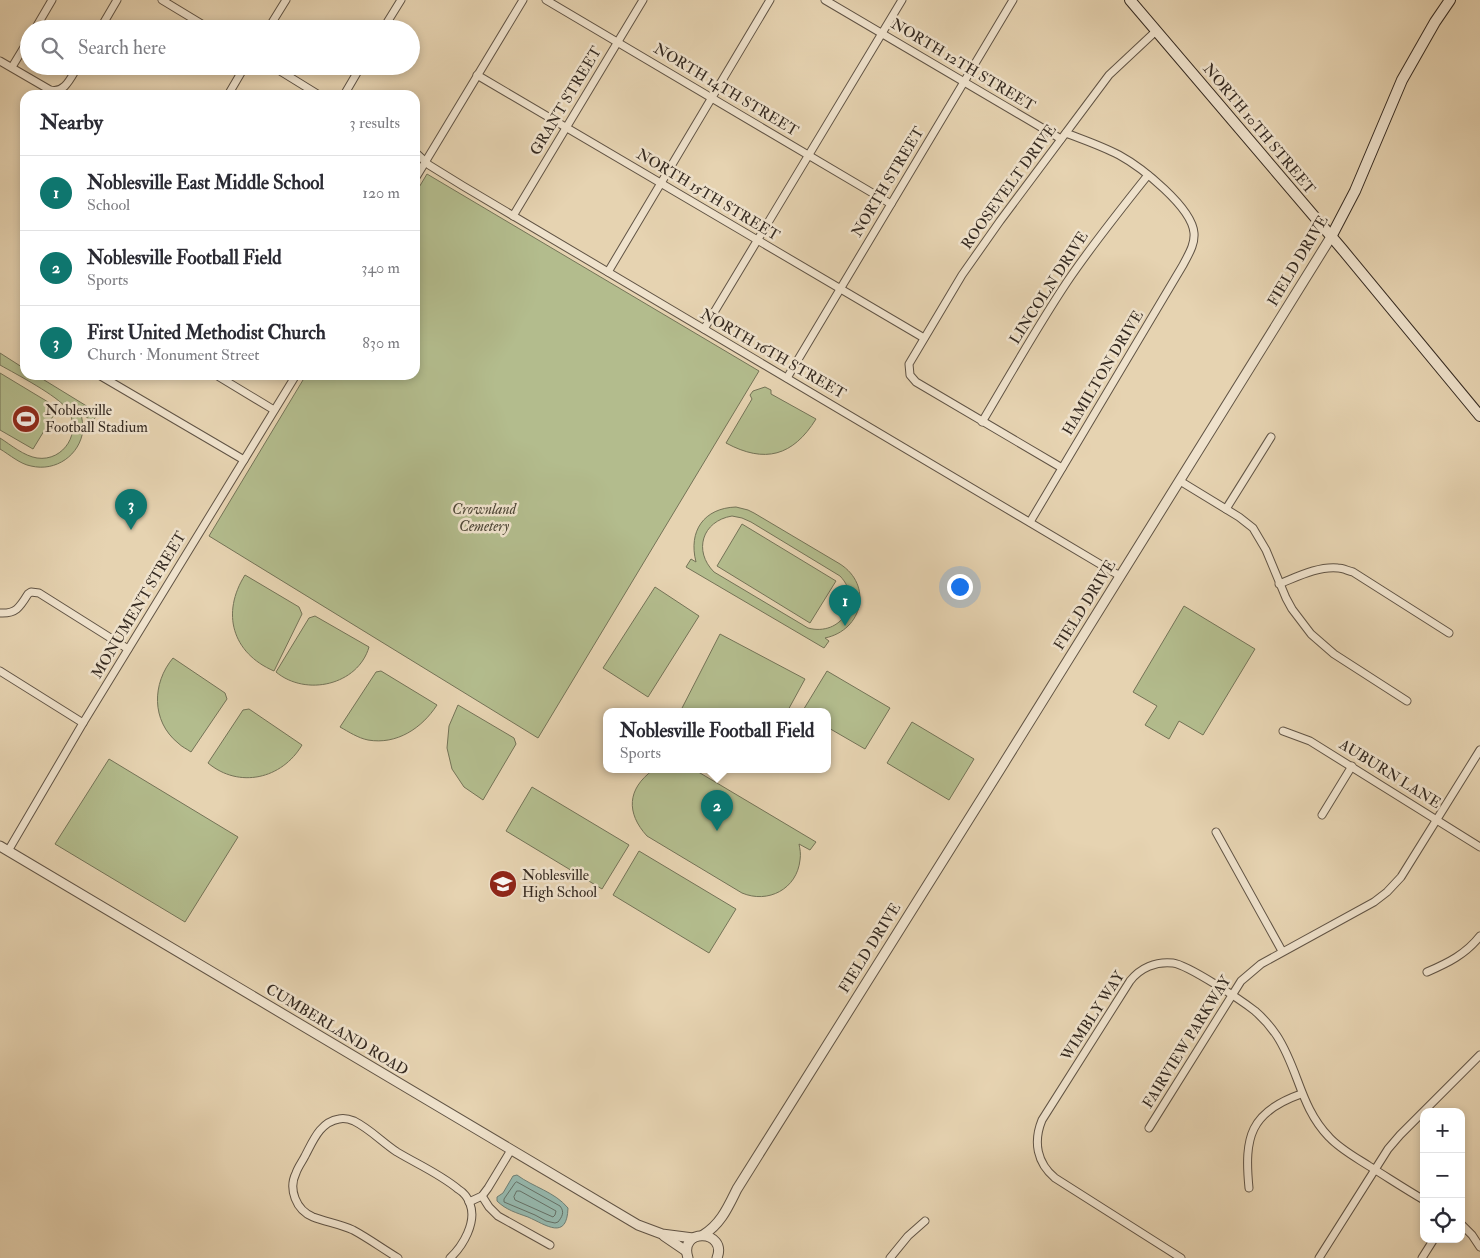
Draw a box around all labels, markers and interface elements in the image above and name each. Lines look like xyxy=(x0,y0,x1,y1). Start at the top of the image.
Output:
street label: NORTH 12TH STREET xyxy=(887,14,1039,116)
search box xyxy=(20,20,420,75)
icon: search xyxy=(38,34,66,62)
text: Search here xyxy=(78,36,166,60)
street label: NORTH 14TH STREET xyxy=(650,39,802,141)
street label: GRANT STREET xyxy=(526,43,606,159)
street label: NORTH 10TH STREET xyxy=(1199,60,1319,198)
text: Nearby xyxy=(40,109,103,136)
text: 3 results xyxy=(349,113,400,133)
street label: ROOSEVELT DRIVE xyxy=(957,121,1061,253)
street label: NORTH STREET xyxy=(848,123,928,241)
street label: NORTH 15TH STREET xyxy=(633,145,783,245)
text: Noblesville East Middle School xyxy=(87,171,324,195)
text: 1 xyxy=(53,183,59,203)
text: 120 m xyxy=(362,183,400,203)
text: School xyxy=(87,195,130,215)
street label: FIELD DRIVE xyxy=(1263,212,1333,310)
street label: LINCOLN DRIVE xyxy=(1005,228,1093,348)
text: Noblesville Football Field xyxy=(87,246,282,270)
text: 2 xyxy=(52,258,60,278)
text: 340 m xyxy=(361,258,400,278)
text: Sports xyxy=(87,270,128,290)
street label: NORTH 16TH STREET xyxy=(697,305,849,403)
street label: HAMILTON DRIVE xyxy=(1058,307,1148,439)
text: First United Methodist Church xyxy=(87,321,326,345)
text: 3 xyxy=(53,333,59,353)
text: 830 m xyxy=(362,333,400,353)
text: Church · Monument Street xyxy=(87,345,260,365)
place label: Noblesville Football Stadium xyxy=(45,401,148,437)
sports icon: Noblesville Football Stadium xyxy=(11,404,41,434)
pin: 3 xyxy=(115,489,147,530)
park label: Crownland Cemetery xyxy=(452,500,518,536)
street label: MONUMENT STREET xyxy=(87,528,191,682)
street label: FIELD DRIVE xyxy=(1050,556,1120,654)
your location xyxy=(947,574,973,600)
pin: 1 xyxy=(829,585,861,626)
popup xyxy=(603,708,831,773)
text: Noblesville Football Field xyxy=(620,719,814,743)
street label: AUBURN LANE xyxy=(1335,735,1444,813)
text: Sports xyxy=(620,743,661,763)
pin: 2 xyxy=(701,790,733,831)
place label: Noblesville High School xyxy=(522,866,597,902)
school or university icon: Noblesville High School xyxy=(488,869,518,899)
street label: FIELD DRIVE xyxy=(835,899,905,997)
street label: WIMBLY WAY xyxy=(1056,967,1129,1065)
street label: FAIRVIEW PARKWAY xyxy=(1138,972,1236,1112)
street label: CUMBERLAND ROAD xyxy=(262,980,412,1080)
map controls xyxy=(1420,1108,1465,1243)
button: + xyxy=(1420,1108,1465,1153)
button: − xyxy=(1420,1153,1465,1198)
button: locate xyxy=(1420,1198,1465,1243)

